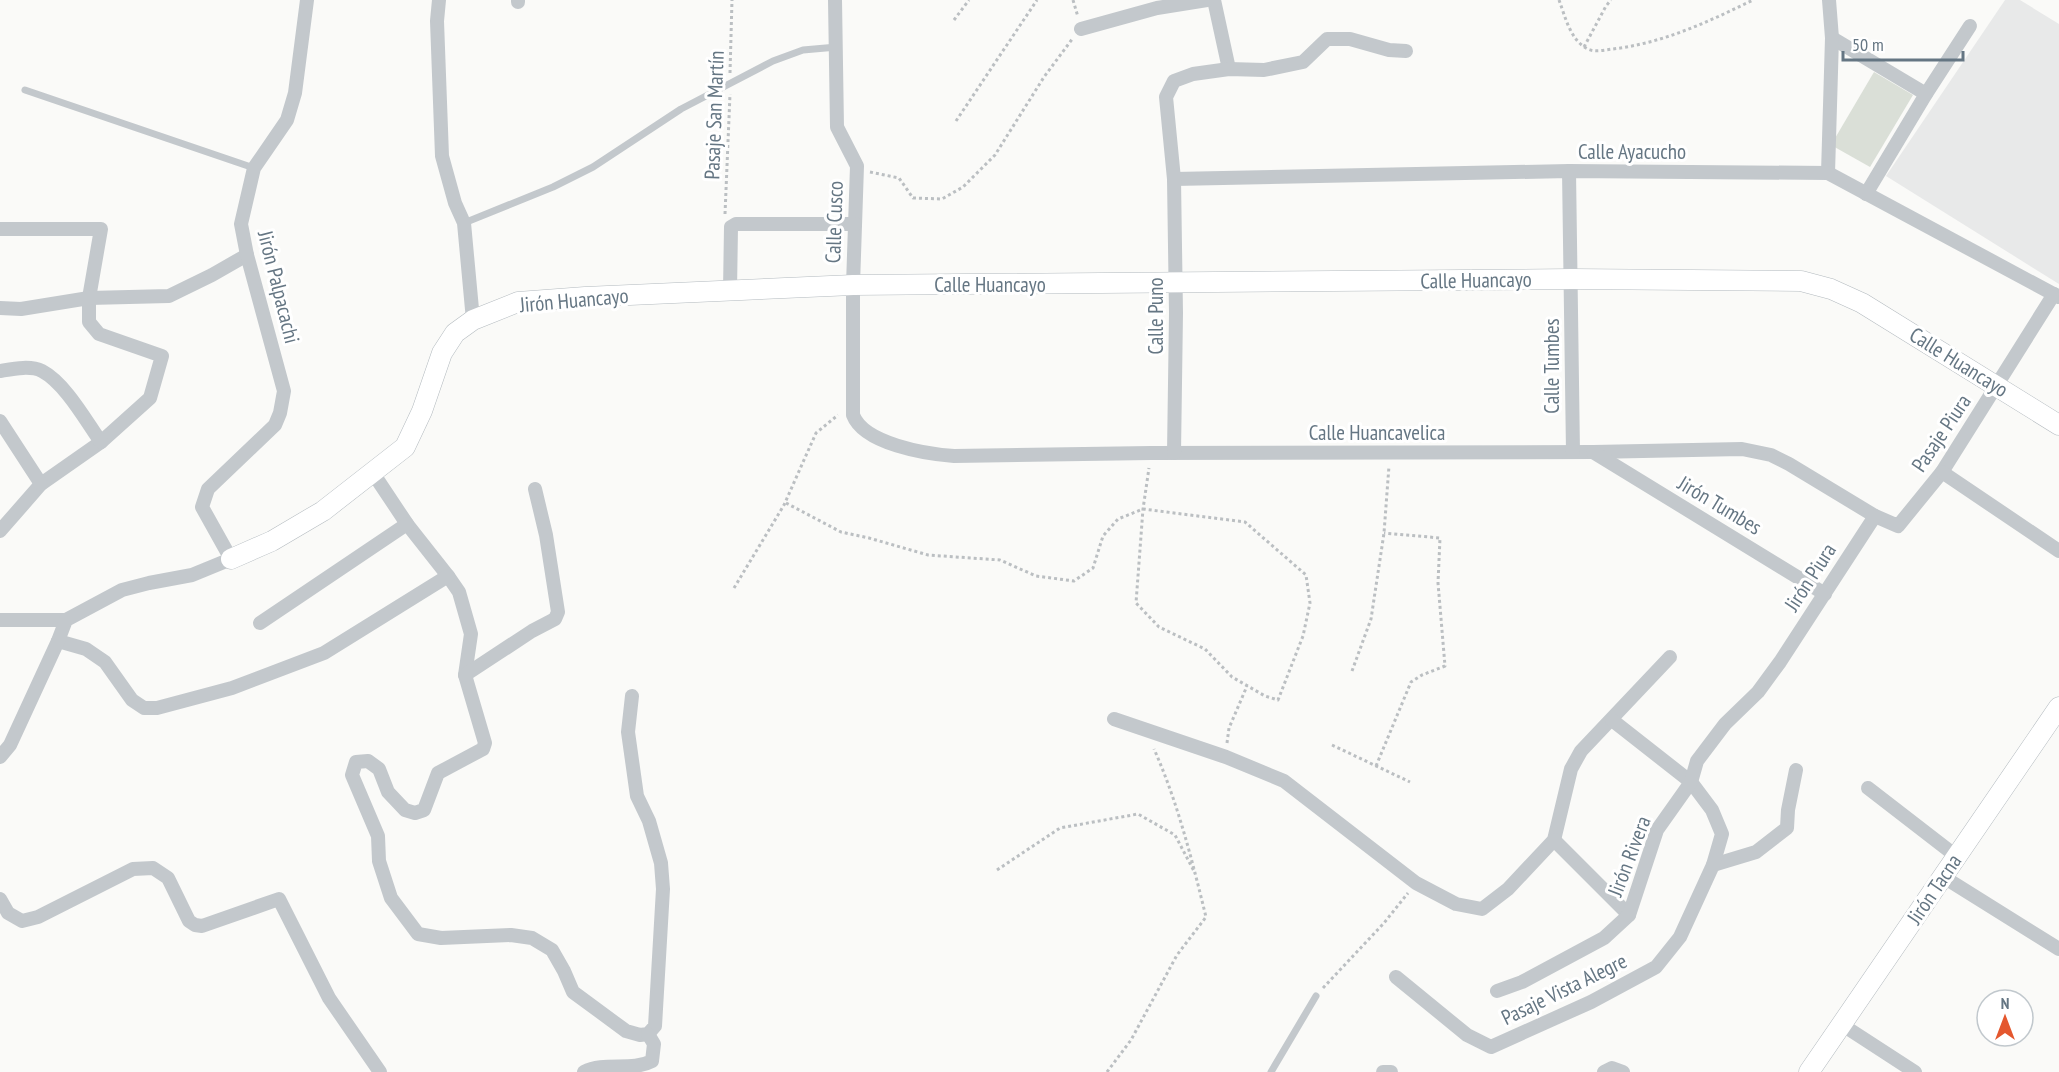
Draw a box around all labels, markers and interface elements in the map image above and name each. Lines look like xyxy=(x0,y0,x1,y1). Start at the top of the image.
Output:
scale bar xyxy=(1843,24,1963,62)
text: 50 m xyxy=(1852,33,1884,56)
street label: Pasaje San Martín xyxy=(698,50,730,180)
street label: Calle Ayacucho xyxy=(1578,138,1686,165)
street label: Calle Cusco xyxy=(819,180,849,264)
street label: Jirón Palpacachi xyxy=(252,227,306,346)
street label: Calle Huancayo xyxy=(1420,266,1532,294)
street label: Calle Huancayo xyxy=(934,271,1046,298)
street label: Calle Puno xyxy=(1142,278,1169,354)
street label: Jirón Huancayo xyxy=(518,282,629,318)
street label: Calle Tumbes xyxy=(1538,318,1565,414)
street label: Calle Huancayo xyxy=(1905,321,2013,403)
street label: Pasaje Piura xyxy=(1905,389,1977,477)
street label: Calle Huancavelica xyxy=(1309,419,1445,446)
street label: Jirón Tumbes xyxy=(1672,469,1767,540)
street label: Jirón Piura xyxy=(1778,538,1842,617)
street label: Jirón Rivera xyxy=(1601,812,1657,901)
street label: Jirón Tacna xyxy=(1900,849,1967,930)
street label: Pasaje Vista Alegre xyxy=(1497,947,1631,1031)
north arrow xyxy=(1975,988,2035,1048)
text: N xyxy=(2001,993,2009,1013)

